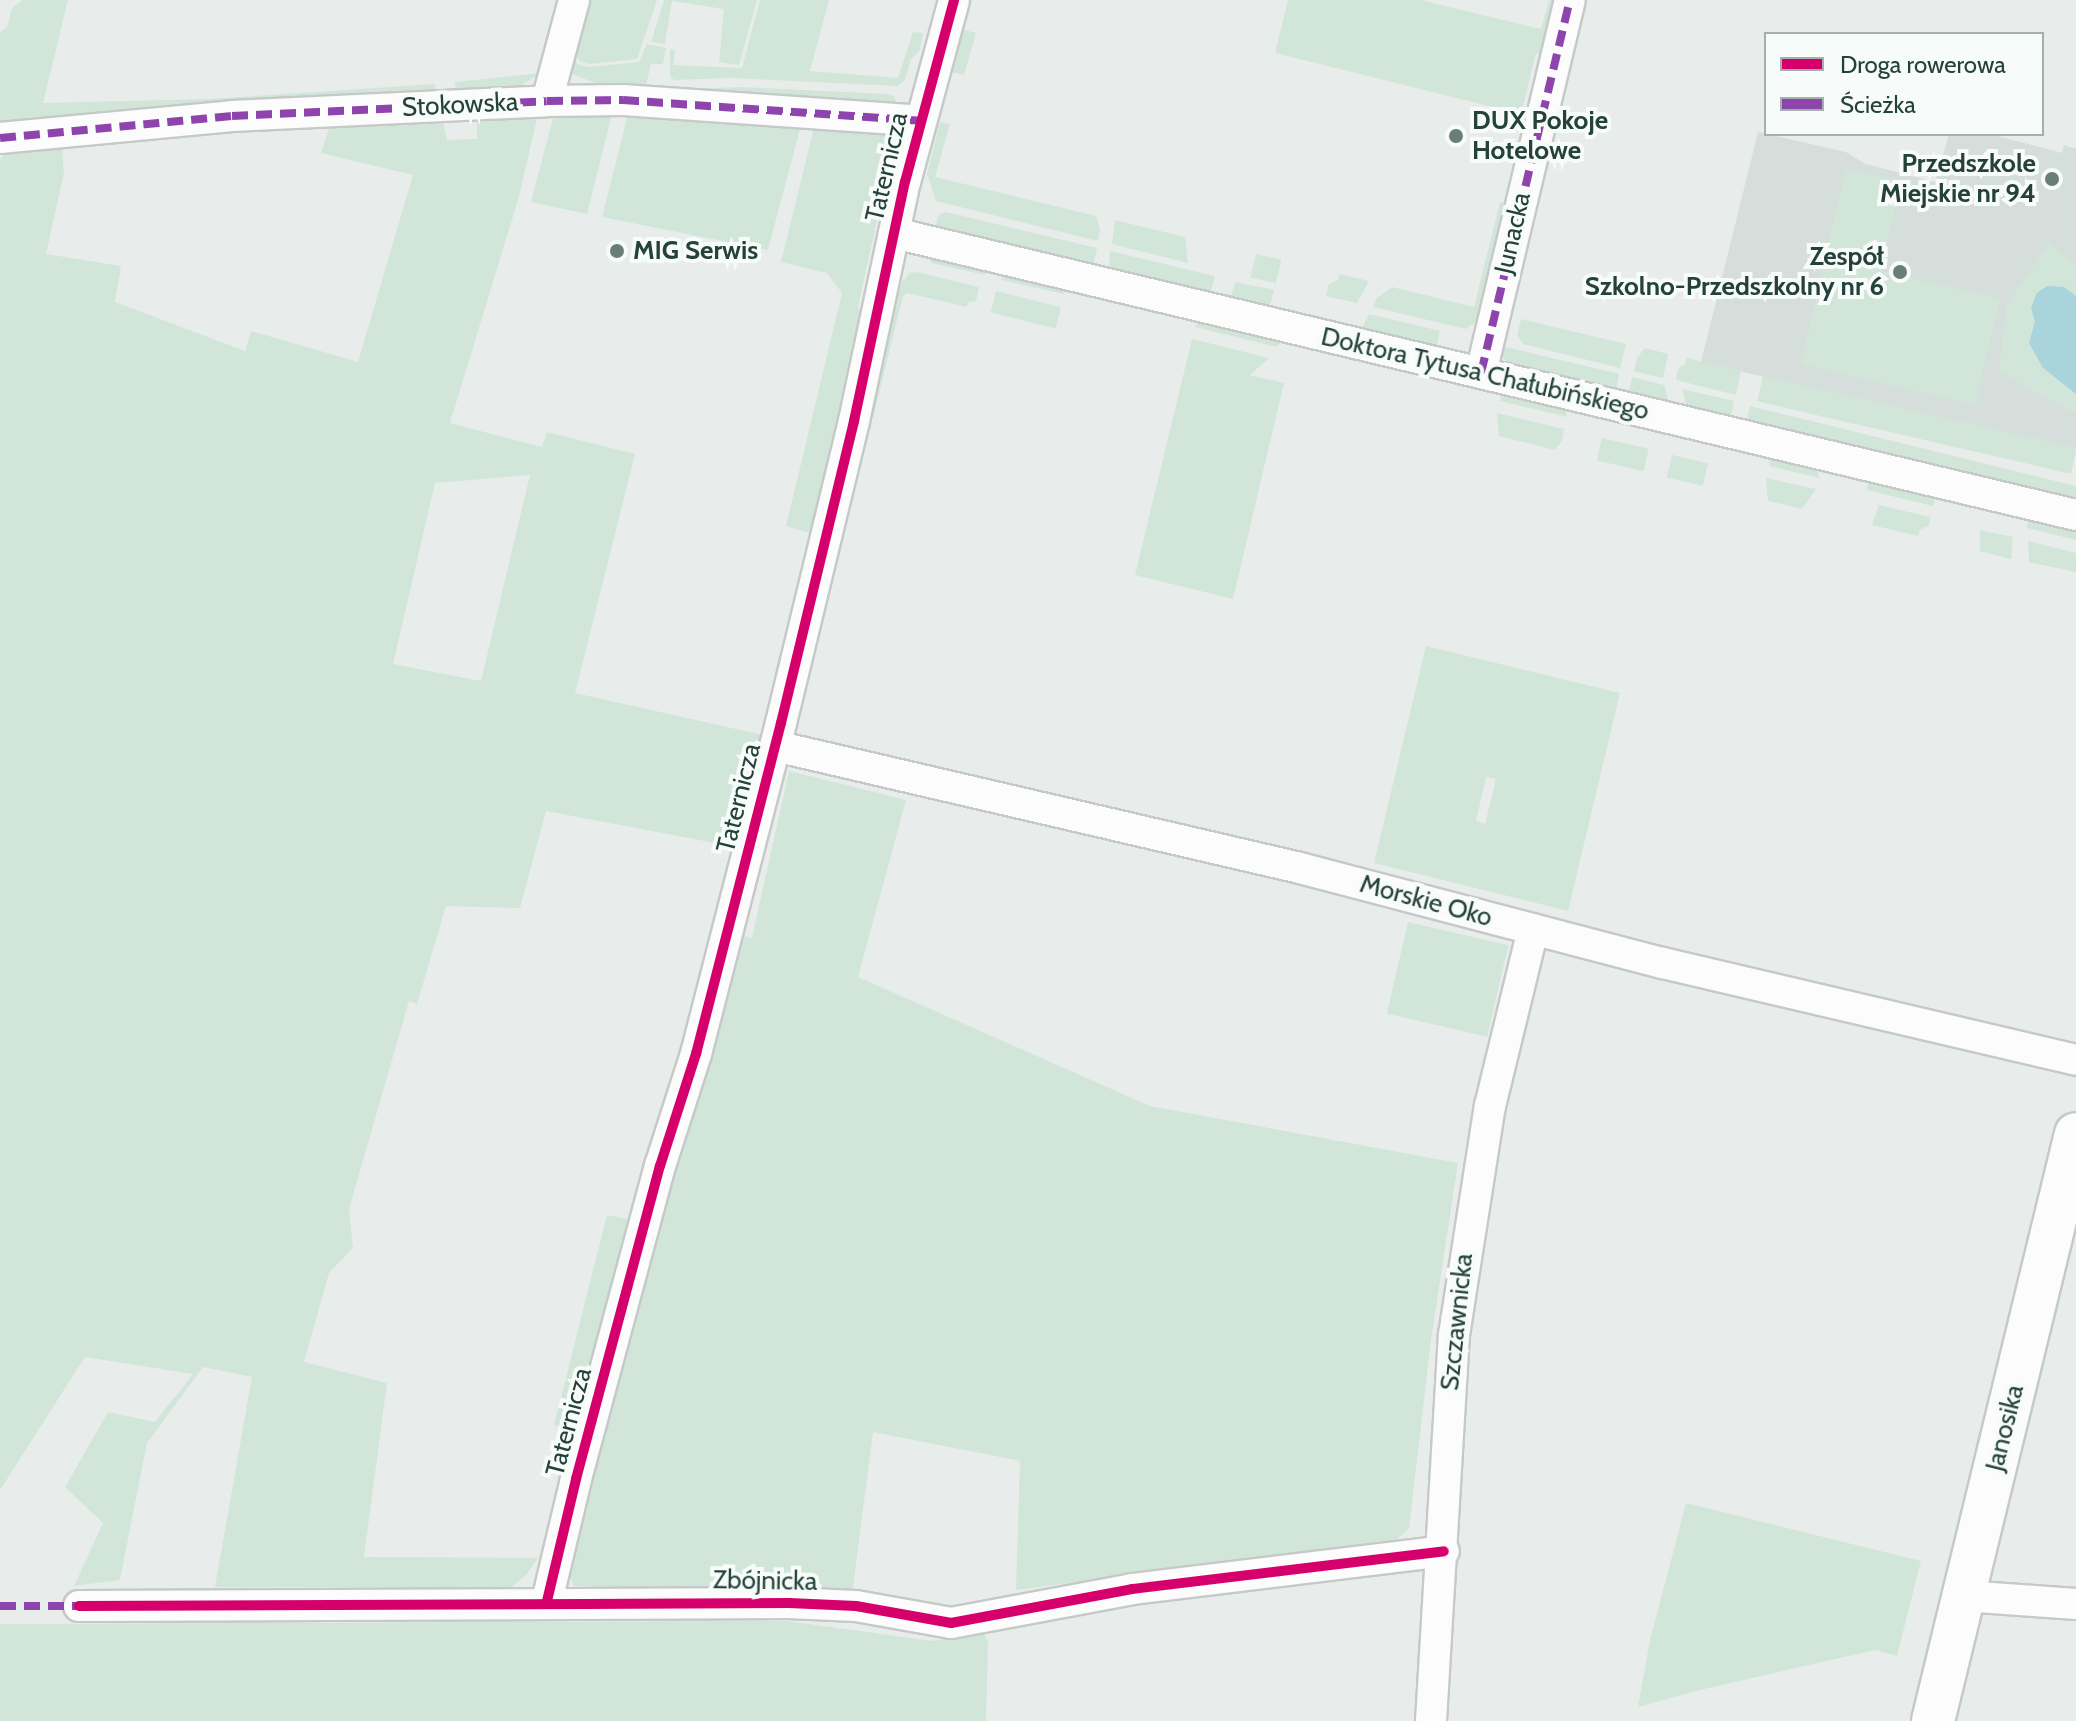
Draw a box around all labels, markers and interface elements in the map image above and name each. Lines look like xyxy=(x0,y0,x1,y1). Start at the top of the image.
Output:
legend xyxy=(1764,32,2044,136)
text: Droga rowerowa xyxy=(1840,50,2006,79)
street label: Stokowska xyxy=(401,86,519,124)
text: Ścieżka xyxy=(1840,90,1916,119)
place label: DUX Pokoje Hotelowe xyxy=(1472,105,1608,166)
street label: Taternicza xyxy=(859,109,915,225)
marker: DUX Pokoje Hotelowe xyxy=(1447,127,1465,145)
place label: Przedszkole Miejskie nr 94 xyxy=(1880,148,2036,210)
marker: Przedszkole Miejskie nr 94 xyxy=(2043,170,2061,188)
street label: Junacka xyxy=(1488,189,1538,277)
place label: MIG Serwis xyxy=(633,235,758,267)
place label: Zespół Szkolno-Przedszkolny nr 6 xyxy=(1585,241,1884,302)
marker: MIG Serwis xyxy=(608,242,626,260)
marker: Zespół Szkolno-Przedszkolny nr 6 xyxy=(1891,263,1909,281)
street label: Doktora Tytusa Chałubińskiego xyxy=(1318,321,1652,427)
street label: Taternicza xyxy=(710,740,768,856)
street label: Morskie Oko xyxy=(1356,868,1496,934)
street label: Szczawnicka xyxy=(1434,1252,1480,1392)
street label: Taternicza xyxy=(540,1364,598,1480)
street label: Janosika xyxy=(1979,1382,2031,1474)
street label: Zbójnicka xyxy=(713,1564,817,1598)

